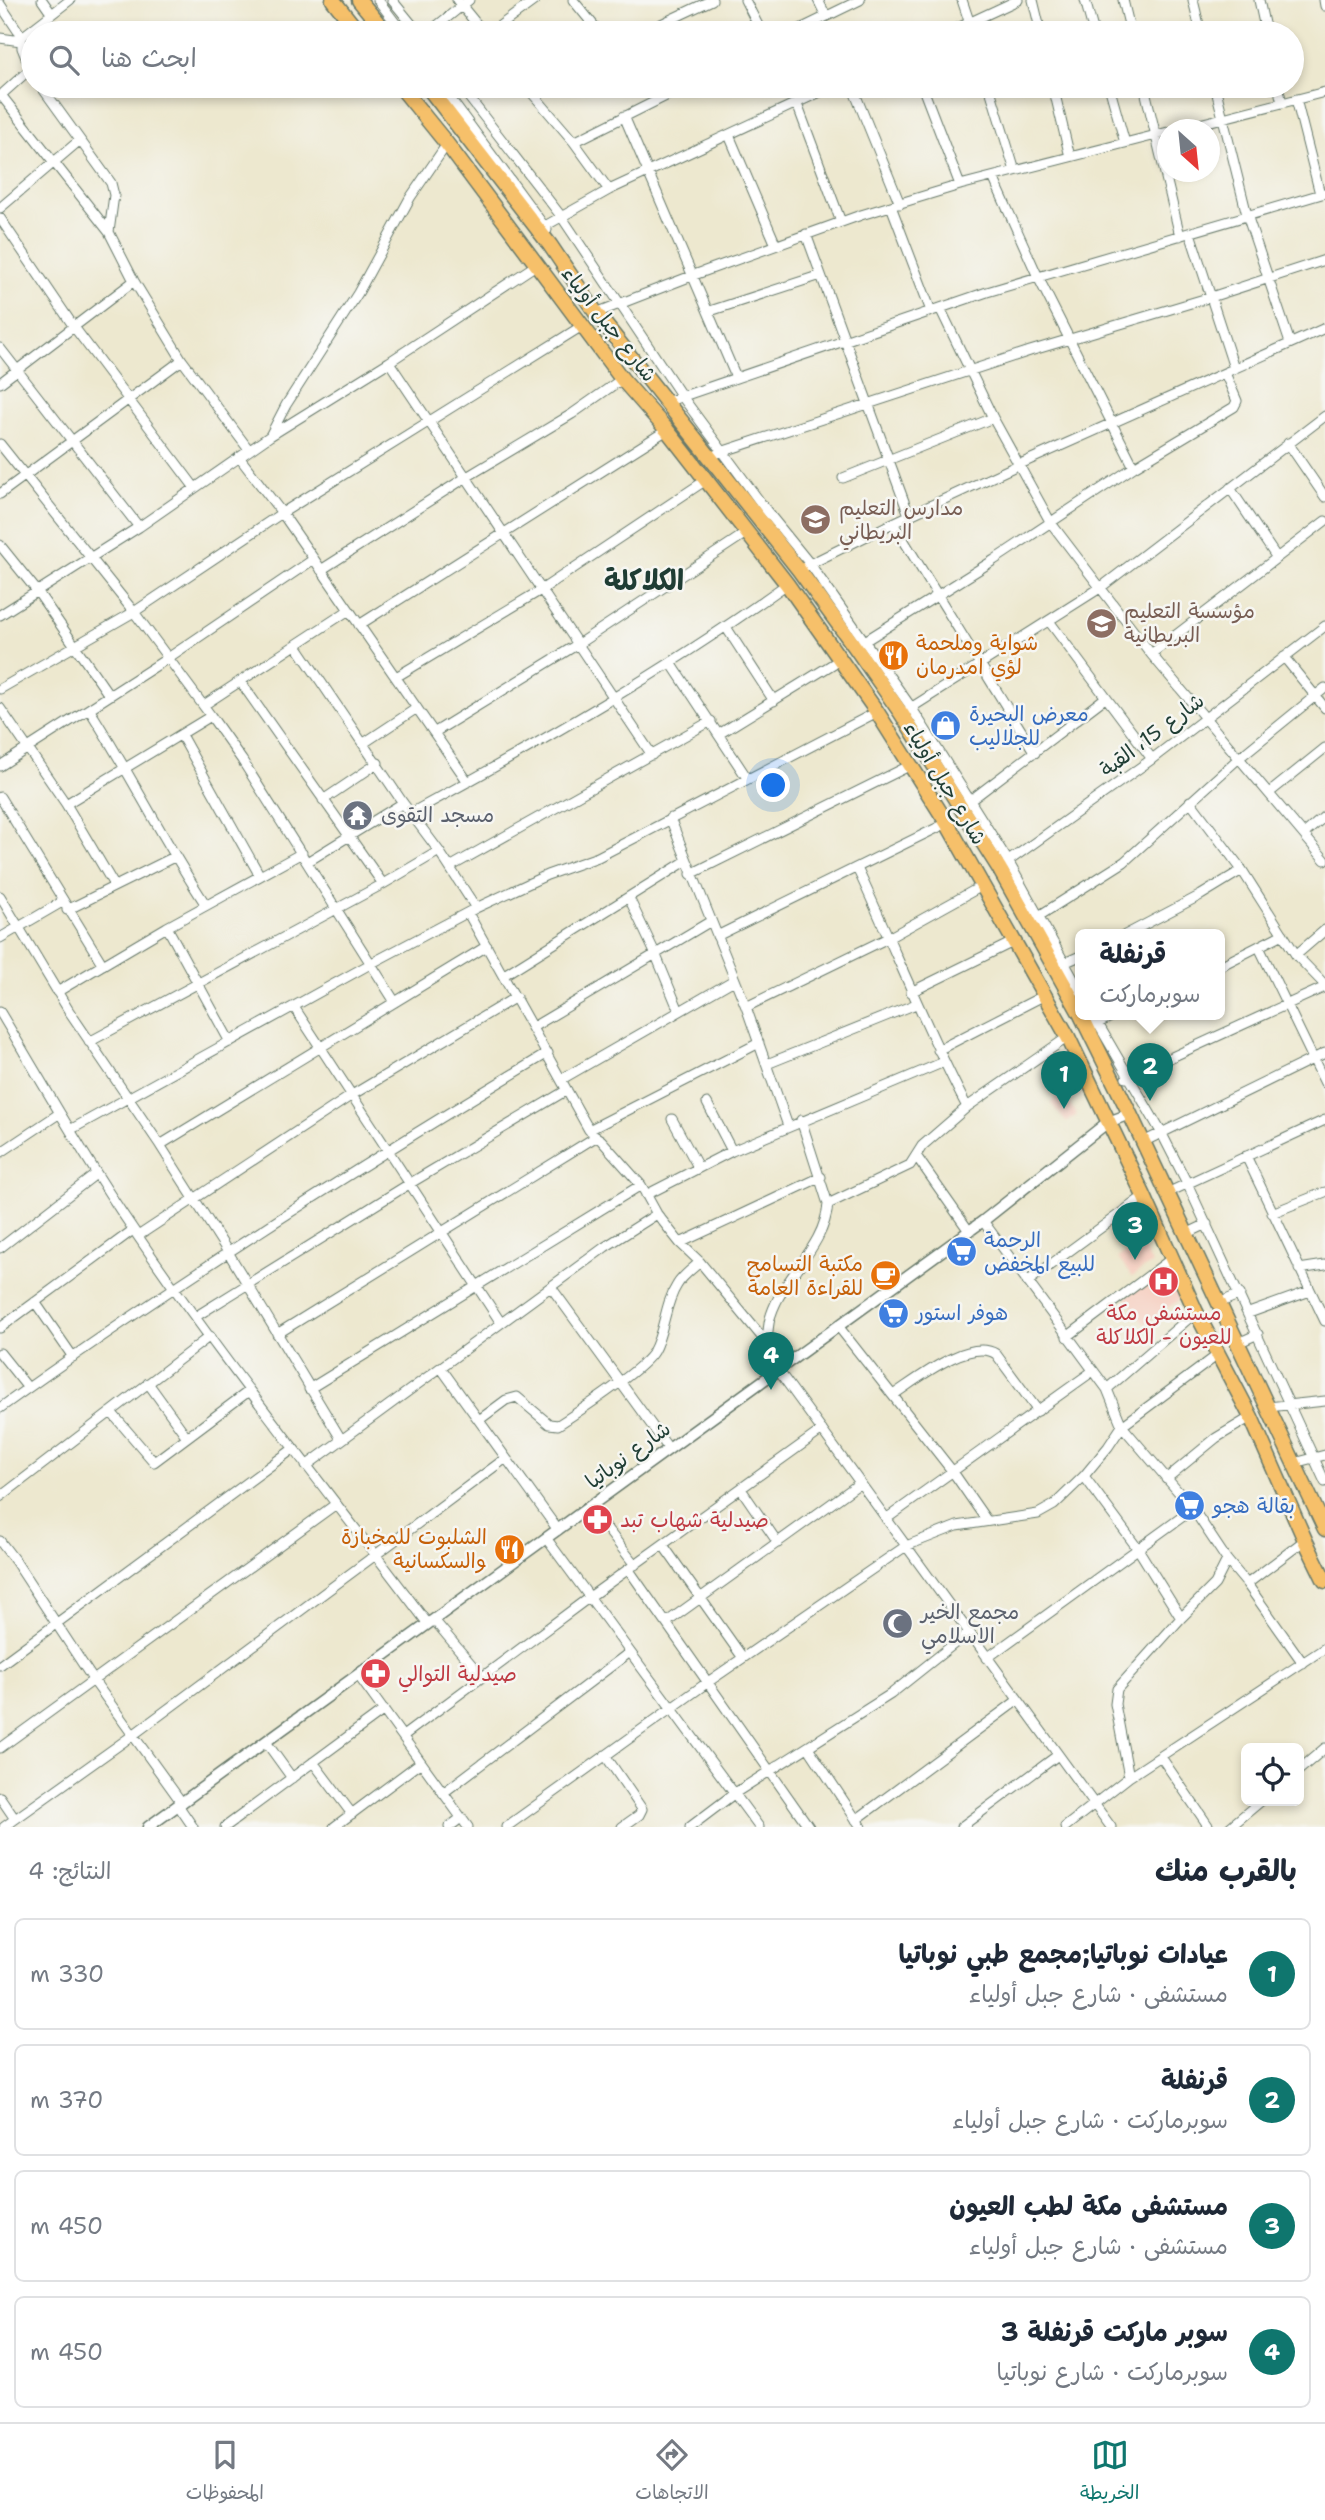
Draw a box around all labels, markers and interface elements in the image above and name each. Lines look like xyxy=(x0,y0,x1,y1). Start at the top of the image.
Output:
search box xyxy=(21,21,1304,98)
text: ابحث هنا xyxy=(101,40,197,75)
icon: search xyxy=(45,41,83,79)
north arrow xyxy=(1157,119,1220,182)
street label: شارع جبل أولياء xyxy=(554,260,663,388)
place label: مدارس التعليم البريطاني xyxy=(839,494,963,551)
school or university icon: مدارس التعليم البريطاني xyxy=(799,503,833,537)
district label: الكلاكلة xyxy=(604,561,684,599)
place label: مؤسسة التعليم البريطانية xyxy=(1124,597,1255,649)
school or university icon: مؤسسة التعليم البريطانية xyxy=(1084,606,1118,640)
place label: شواية وملحمة لؤي امدرمان xyxy=(916,629,1038,682)
restaurant icon: شواية وملحمة لؤي امدرمان xyxy=(876,638,910,672)
street label: شارع 15، القبة xyxy=(1094,687,1210,784)
place label: معرض البحيرة للجلاليب xyxy=(969,700,1089,752)
shop icon: معرض البحيرة للجلاليب xyxy=(929,709,963,743)
street label: شارع جبل أولياء xyxy=(896,716,993,851)
your location xyxy=(756,768,790,802)
temple icon: مسجد التقوى xyxy=(341,798,375,832)
place label: مسجد التقوى xyxy=(381,801,494,829)
popup xyxy=(1075,929,1225,1020)
text: قرنفلة xyxy=(1099,936,1166,971)
text: سوبرماركت xyxy=(1099,979,1201,1009)
pin: 2 xyxy=(1127,1043,1173,1101)
pin: 1 xyxy=(1041,1051,1087,1109)
pin: 3 xyxy=(1112,1202,1158,1260)
place label: الرحمة للبيع المخفض xyxy=(984,1226,1095,1279)
supermarket icon: الرحمة للبيع المخفض xyxy=(944,1235,978,1269)
place label: مكتبة التسامح للقراءة العامة xyxy=(747,1250,863,1302)
cafe icon: مكتبة التسامح للقراءة العامة xyxy=(869,1259,903,1293)
hospital icon: مستشفى مكة للعيون - الكلاكلة xyxy=(1147,1264,1181,1298)
supermarket icon: هوفر استور xyxy=(876,1296,910,1330)
place label: هوفر استور xyxy=(914,1299,1008,1327)
place label: مستشفى مكة للعيون - الكلاكلة xyxy=(1096,1299,1232,1351)
pin: 4 xyxy=(748,1332,794,1390)
street label: شارع نوباتيا xyxy=(580,1415,677,1496)
supermarket icon: بقالة هجو xyxy=(1173,1489,1207,1523)
place label: بقالة هجو xyxy=(1211,1492,1295,1520)
pharmacy icon: صيدلية شهاب تبد xyxy=(580,1503,614,1537)
place label: صيدلية شهاب تبد xyxy=(620,1506,769,1534)
place label: الشلبوت للمخبازة والسكسانية xyxy=(341,1523,487,1575)
restaurant icon: الشلبوت للمخبازة والسكسانية xyxy=(493,1532,527,1566)
place label: مجمع الخير الاسلامي xyxy=(919,1598,1019,1655)
mosque icon: مجمع الخير الاسلامي xyxy=(881,1607,915,1641)
pharmacy icon: صيدلية التوالي xyxy=(358,1657,392,1691)
place label: صيدلية التوالي xyxy=(398,1660,517,1693)
map controls xyxy=(1241,1743,1304,1806)
button: locate xyxy=(1241,1743,1304,1806)
text: بالقرب منك xyxy=(1155,1850,1297,1891)
text: النتائج: 4 xyxy=(28,1856,111,1886)
text: عيادات نوباتيا;مجمع طبي نوباتيا xyxy=(899,1936,1228,1971)
text: 330 m xyxy=(30,1959,104,1989)
text: 1 xyxy=(1267,1959,1277,1989)
text: مستشفى · شارع جبل أولياء xyxy=(969,1979,1228,2009)
text: قرنفلة xyxy=(1161,2062,1228,2097)
text: 370 m xyxy=(30,2085,103,2115)
text: 2 xyxy=(1264,2085,1280,2115)
text: سوبرماركت · شارع جبل أولياء xyxy=(952,2105,1228,2135)
text: مستشفى مكة لطب العيون xyxy=(949,2188,1228,2223)
text: 450 m xyxy=(30,2211,103,2241)
text: 3 xyxy=(1264,2211,1280,2241)
text: مستشفى · شارع جبل أولياء xyxy=(969,2231,1228,2261)
text: سوبر ماركت قرنفلة 3 xyxy=(1000,2314,1228,2349)
text: 450 m xyxy=(30,2337,103,2367)
text: 4 xyxy=(1264,2337,1280,2367)
text: سوبرماركت · شارع نوباتيا xyxy=(997,2357,1228,2387)
tab: المحفوظات xyxy=(186,2436,264,2509)
tab: الاتجاهات xyxy=(635,2436,709,2509)
tab: الخريطة xyxy=(1080,2436,1139,2509)

